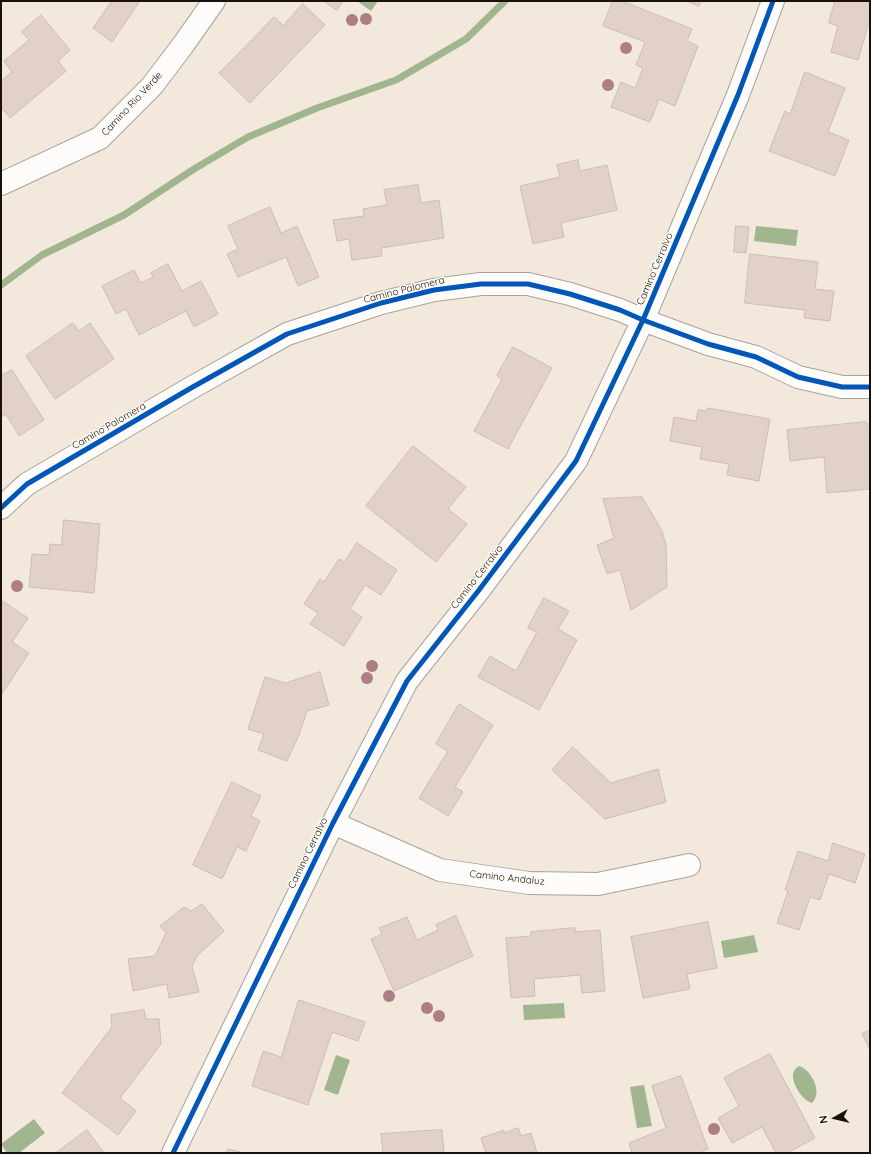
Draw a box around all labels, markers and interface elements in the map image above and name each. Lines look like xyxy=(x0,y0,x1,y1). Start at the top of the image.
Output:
street label: Camino Rio Verde xyxy=(99,69,165,139)
street label: Camino Cerralvo xyxy=(634,231,676,307)
street label: Camino Palomera xyxy=(362,274,446,306)
street label: Camino Palomera xyxy=(70,400,148,452)
street label: Camino Cerralvo xyxy=(448,543,506,611)
street label: Camino Cerralvo xyxy=(286,816,330,890)
street label: Camino Andaluz xyxy=(469,868,545,888)
north arrow xyxy=(815,1098,855,1138)
text: N xyxy=(816,1115,831,1125)

